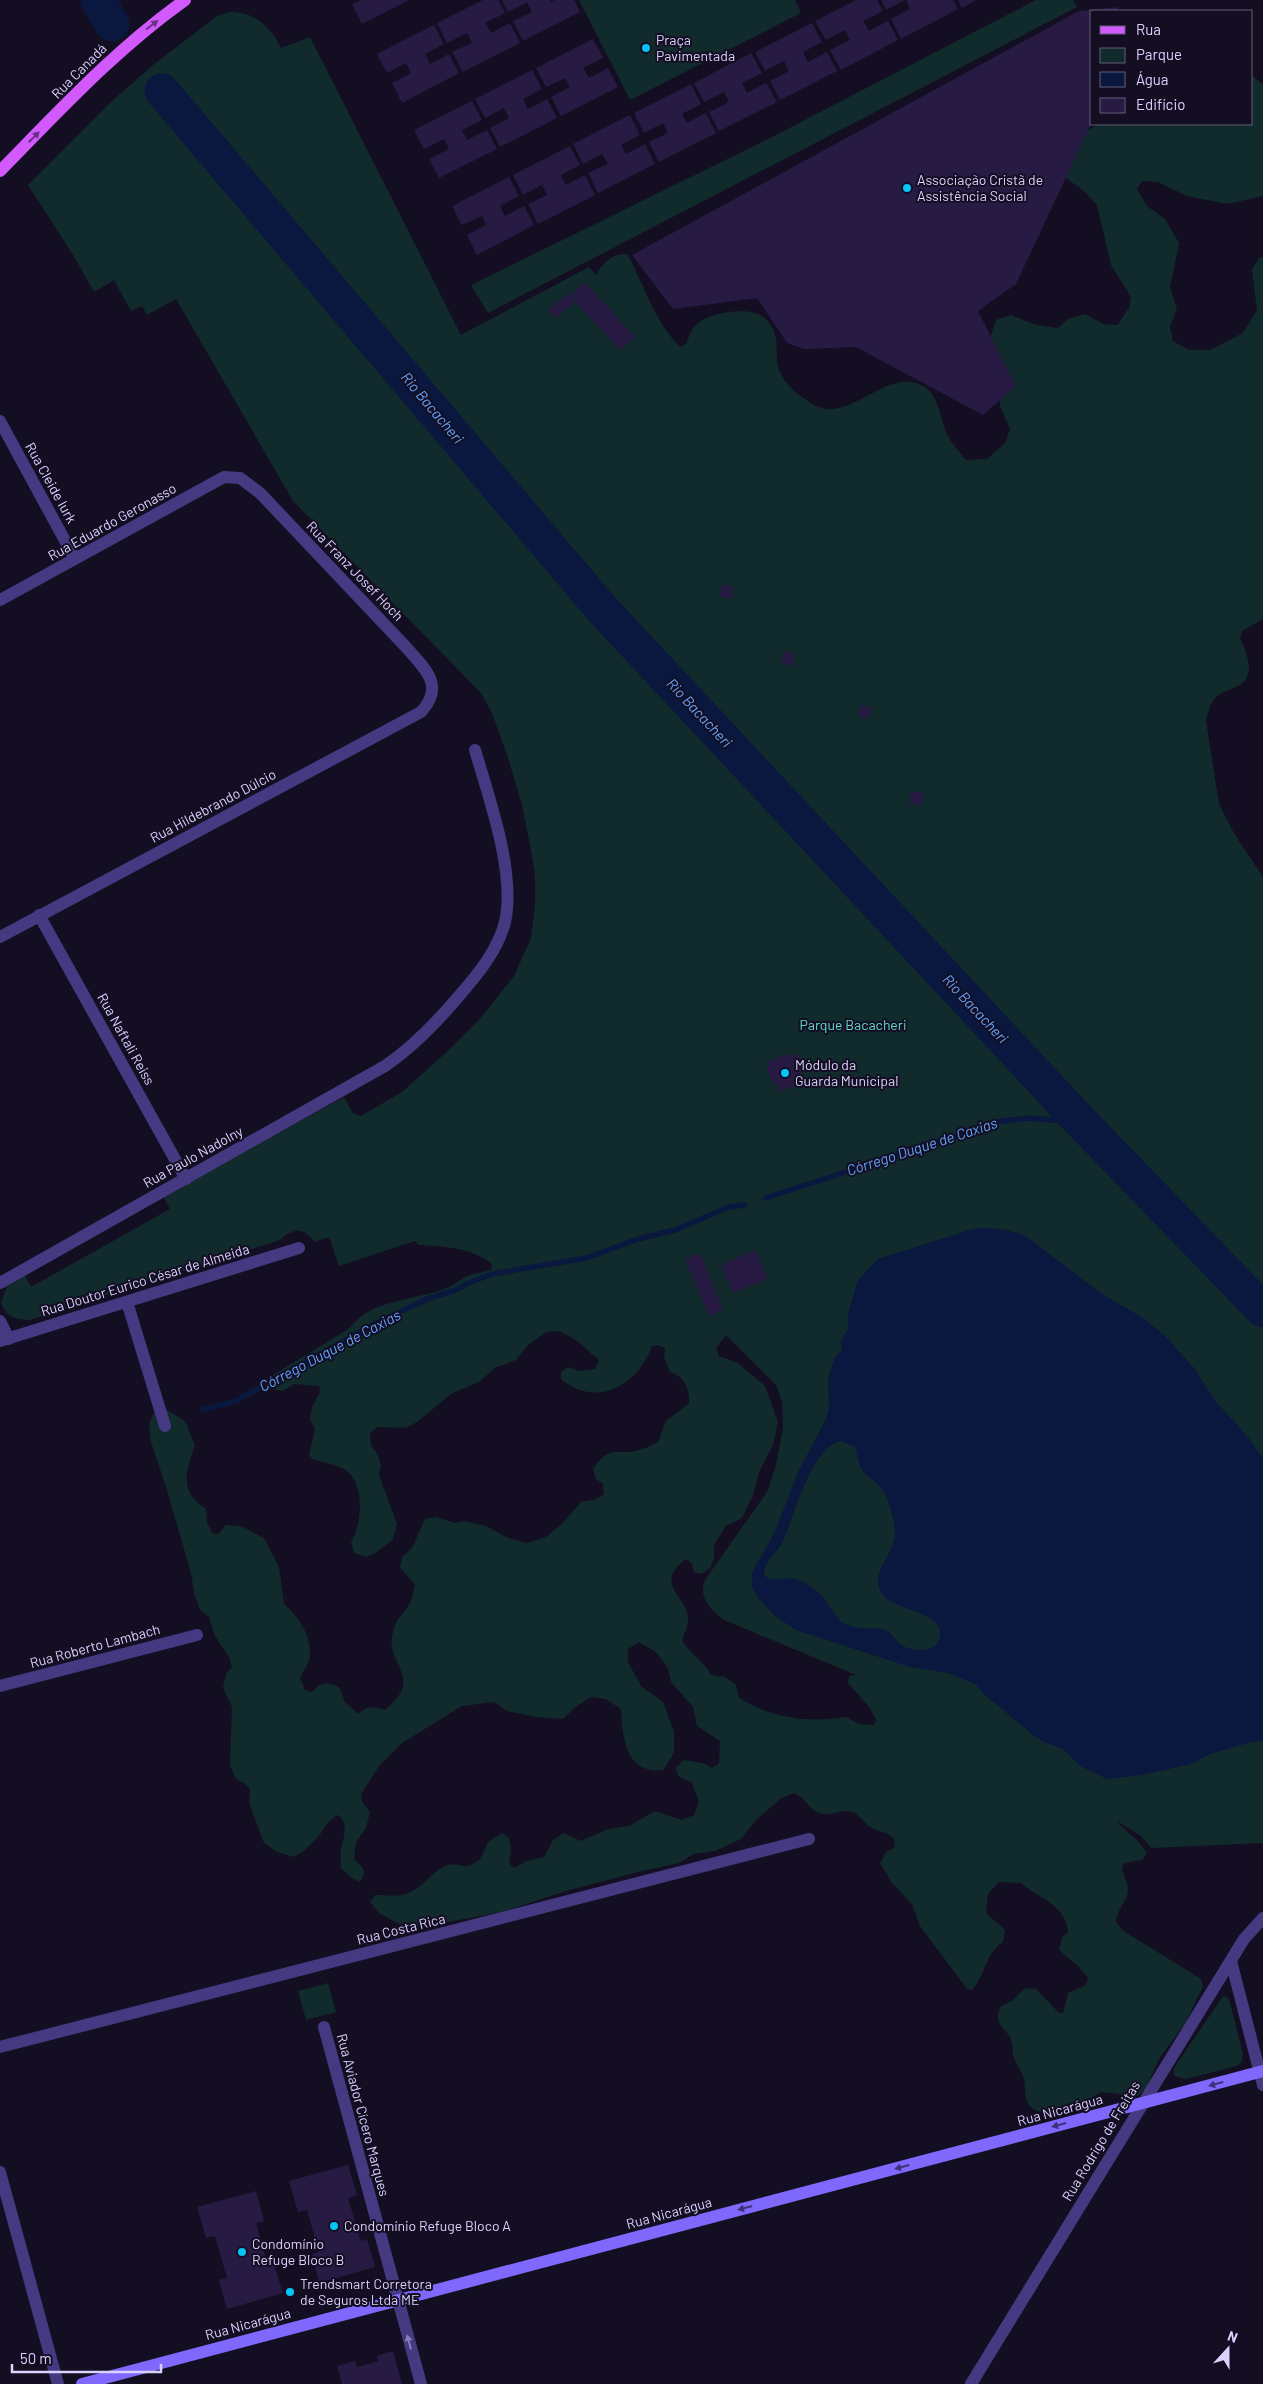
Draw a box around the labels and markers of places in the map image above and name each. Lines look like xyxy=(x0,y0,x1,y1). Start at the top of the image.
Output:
place label: Praça Pavimentada xyxy=(656,31,735,64)
marker: Praça Pavimentada xyxy=(640,42,652,54)
place label: Associação Cristã de Assistência Social xyxy=(917,171,1043,204)
marker: Associação Cristã de Assistência Social xyxy=(901,182,913,194)
place label: Módulo da Guarda Municipal xyxy=(795,1056,898,1089)
marker: Módulo da Guarda Municipal xyxy=(779,1067,791,1079)
place label: Condomínio Refuge Bloco A xyxy=(344,2217,511,2234)
marker: Condomínio Refuge Bloco A xyxy=(328,2220,340,2232)
place label: Condomínio Refuge Bloco B xyxy=(252,2235,344,2268)
marker: Condomínio Refuge Bloco B xyxy=(236,2246,248,2258)
place label: Trendsmart Corretora de Seguros Ltda ME xyxy=(300,2275,432,2308)
marker: Trendsmart Corretora de Seguros Ltda ME xyxy=(284,2286,296,2298)

